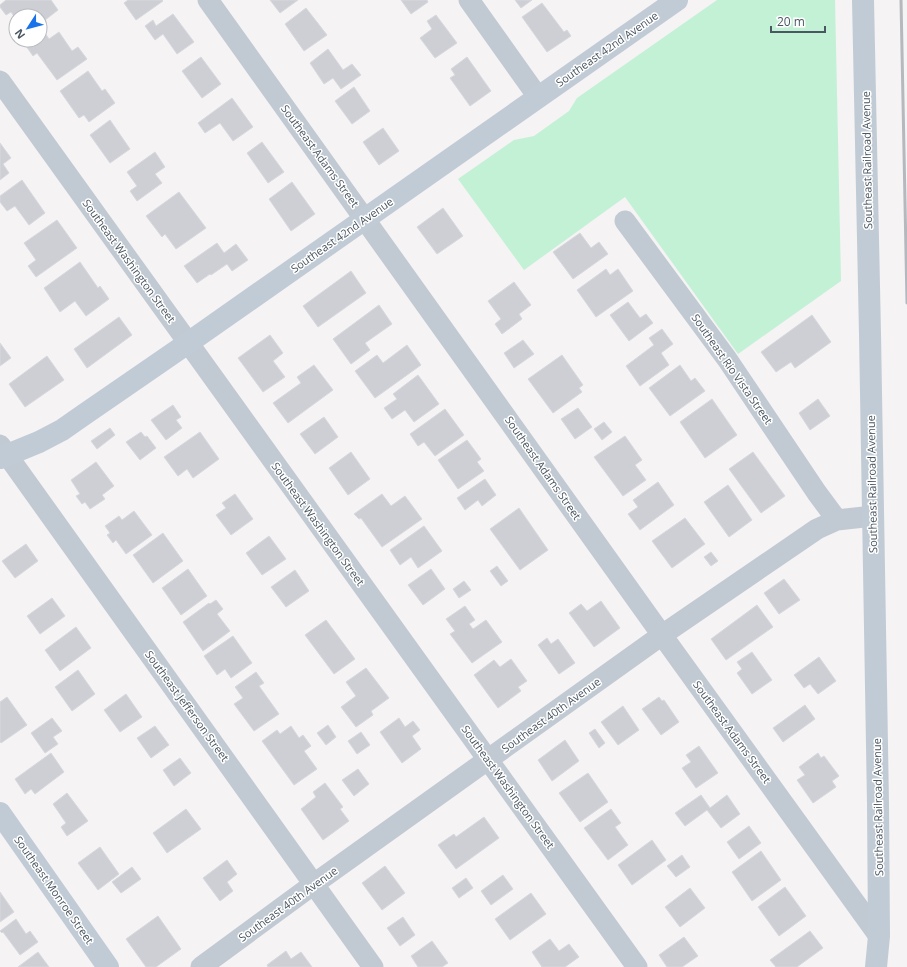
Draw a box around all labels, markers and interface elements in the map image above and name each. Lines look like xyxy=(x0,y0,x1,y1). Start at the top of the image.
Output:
north arrow xyxy=(8,8,48,48)
street label: Southeast 42nd Avenue xyxy=(553,8,661,90)
scale bar xyxy=(771,8,825,34)
text: 20 m xyxy=(777,13,805,30)
text: N xyxy=(11,26,28,42)
street label: Southeast Railroad Avenue xyxy=(858,91,875,229)
street label: Southeast Adams Street xyxy=(278,101,363,210)
street label: Southeast 42nd Avenue xyxy=(288,194,396,276)
street label: Southeast Washington Street xyxy=(80,196,179,325)
street label: Southeast Rio Vista Street xyxy=(689,311,776,427)
street label: Southeast Adams Street xyxy=(502,413,585,523)
street label: Southeast Railroad Avenue xyxy=(863,415,880,553)
street label: Southeast Washington Street xyxy=(269,459,368,588)
street label: Southeast Jefferson Street xyxy=(142,647,233,764)
street label: Southeast 40th Avenue xyxy=(498,674,603,756)
street label: Southeast Adams Street xyxy=(690,677,775,786)
street label: Southeast Washington Street xyxy=(459,722,558,851)
street label: Southeast Railroad Avenue xyxy=(869,738,886,876)
street label: Southeast Monroe Street xyxy=(11,833,97,947)
street label: Southeast 40th Avenue xyxy=(235,863,340,945)

